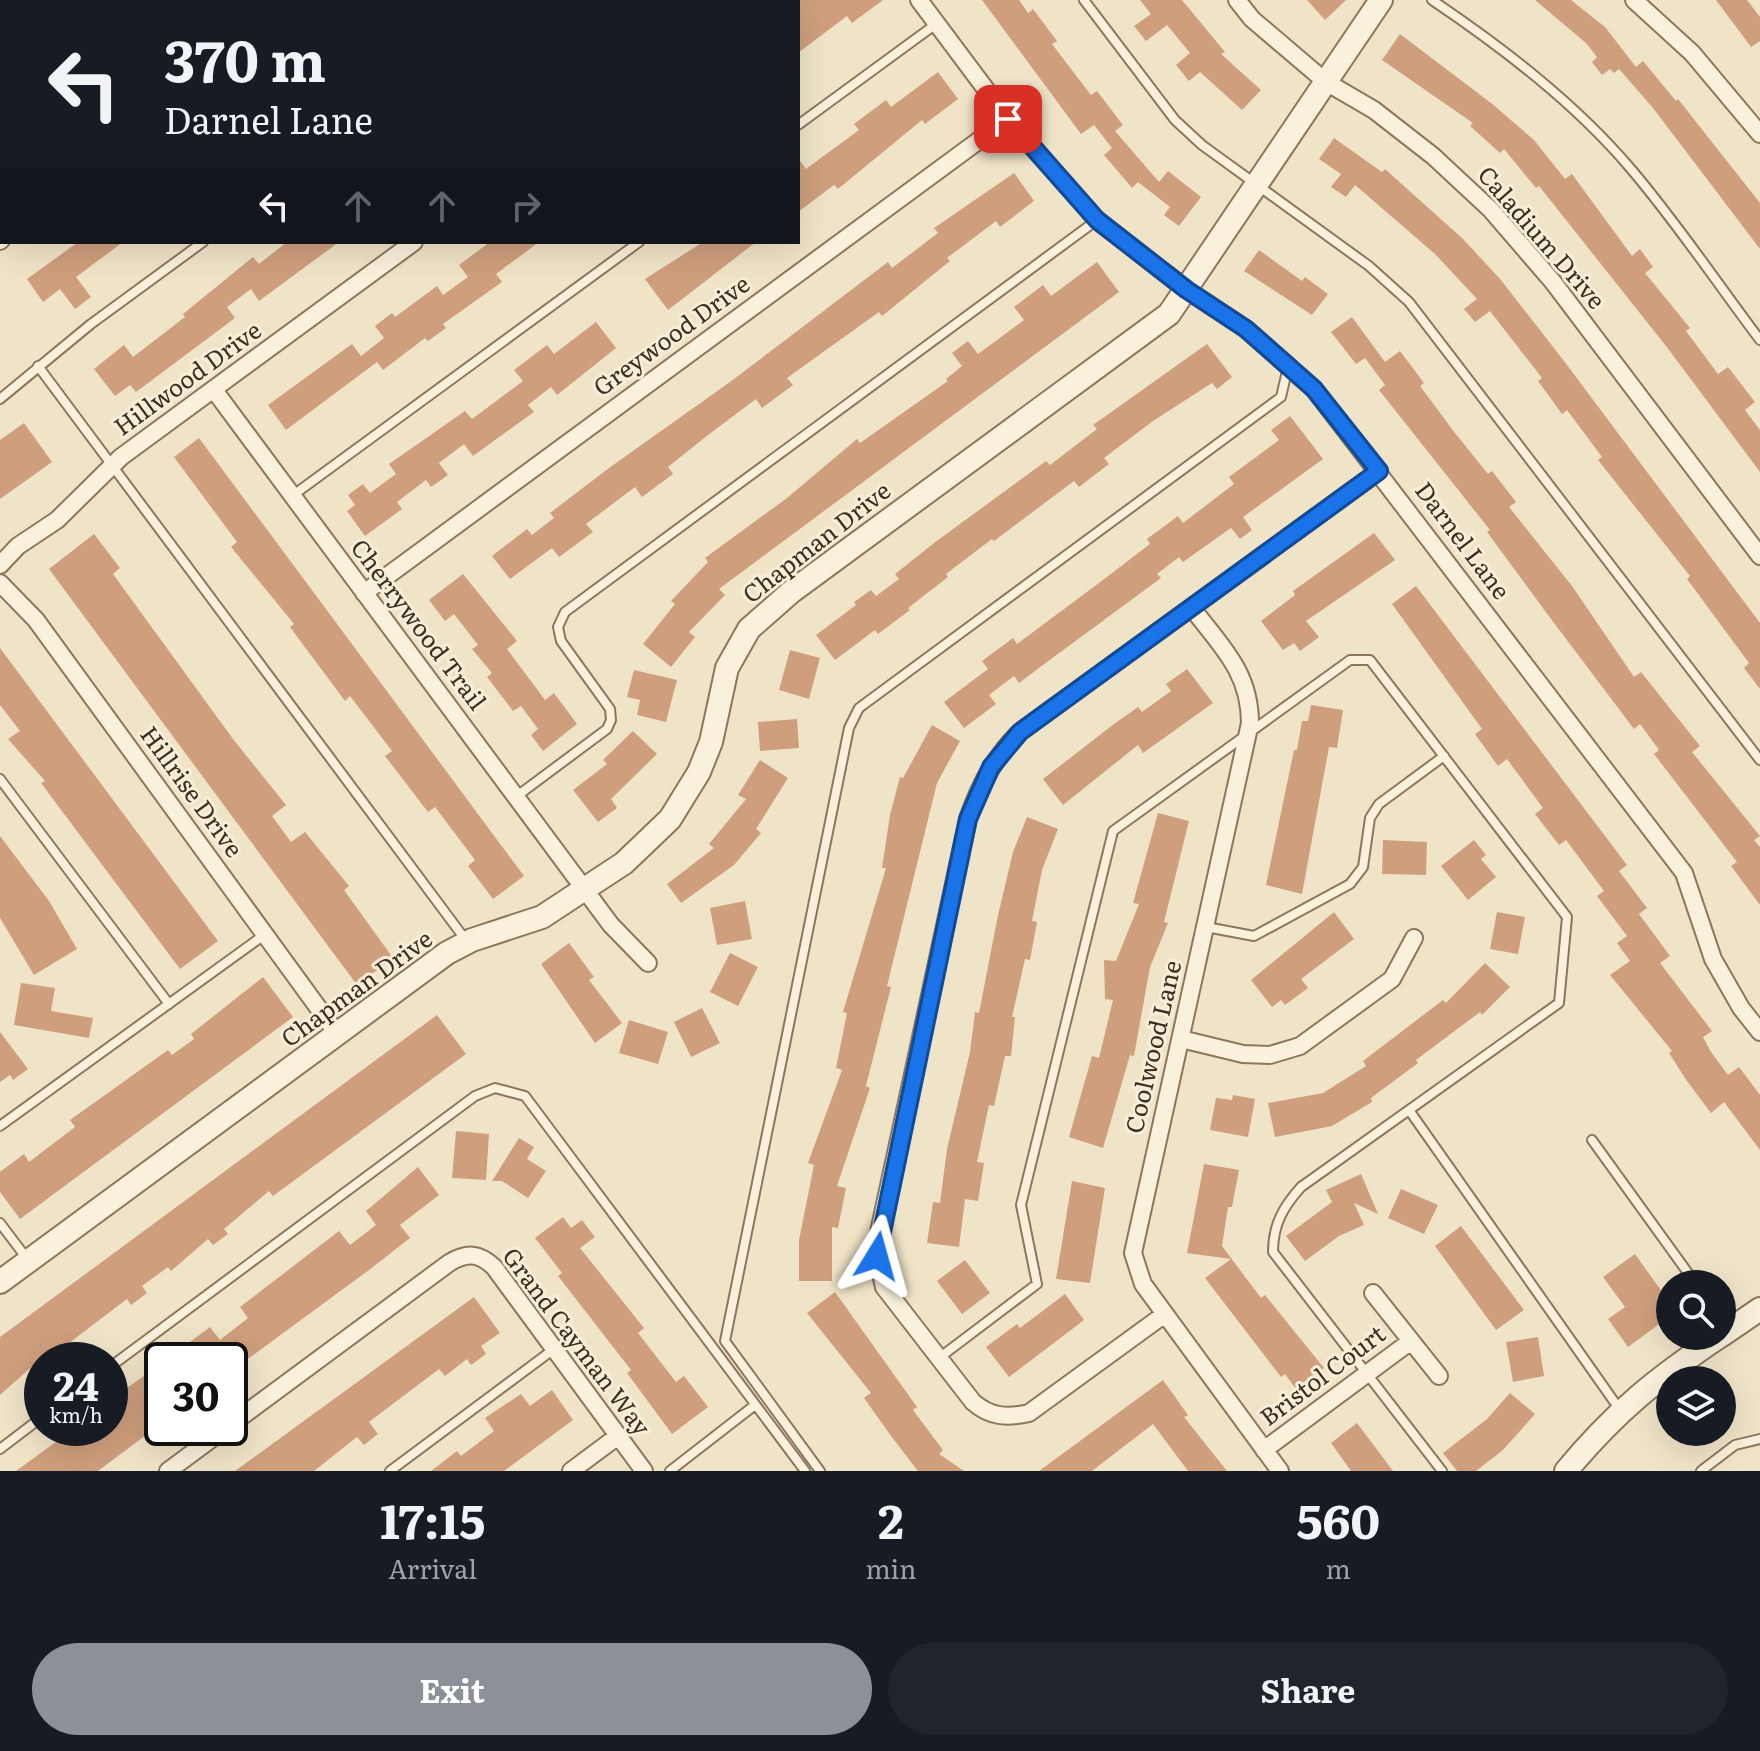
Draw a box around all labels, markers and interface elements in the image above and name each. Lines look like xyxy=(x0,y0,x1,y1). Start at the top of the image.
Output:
text: 370 m xyxy=(164,16,326,99)
icon: left xyxy=(32,32,136,136)
pin xyxy=(974,85,1042,153)
text: Darnel Lane xyxy=(164,92,373,145)
icon: arrive xyxy=(986,97,1030,141)
street label: Caladium Drive xyxy=(1471,157,1615,316)
icon: left xyxy=(252,184,296,228)
icon: ahead xyxy=(336,184,380,228)
icon: ahead xyxy=(420,184,464,228)
icon: right xyxy=(504,184,548,228)
street label: Greywood Drive xyxy=(585,265,756,403)
street label: Hillwood Drive xyxy=(106,311,268,443)
street label: Chapman Drive xyxy=(734,472,897,610)
street label: Darnel Lane xyxy=(1408,473,1520,606)
street label: Cherrywood Trail xyxy=(344,531,496,716)
street label: Hillrise Drive xyxy=(133,718,253,863)
street label: Chapman Drive xyxy=(273,920,438,1054)
street label: Coolwood Lane xyxy=(1115,957,1188,1136)
position arrow xyxy=(835,1214,919,1298)
street label: Grand Cayman Way xyxy=(496,1239,660,1442)
map controls xyxy=(1656,1270,1736,1446)
button: search xyxy=(1656,1270,1736,1350)
street label: Bristol Court xyxy=(1252,1315,1392,1433)
speed limit sign: 30 xyxy=(144,1342,248,1446)
text: 24 xyxy=(53,1354,99,1413)
button: layers xyxy=(1656,1366,1736,1446)
text: km/h xyxy=(49,1399,103,1429)
text: 17:15 xyxy=(380,1483,485,1554)
text: 2 xyxy=(878,1483,904,1554)
text: 560 xyxy=(1296,1483,1380,1554)
text: Arrival xyxy=(388,1548,477,1587)
text: min xyxy=(865,1548,916,1587)
text: m xyxy=(1326,1548,1351,1587)
button: Exit xyxy=(32,1643,872,1735)
button: Share xyxy=(888,1643,1728,1735)

